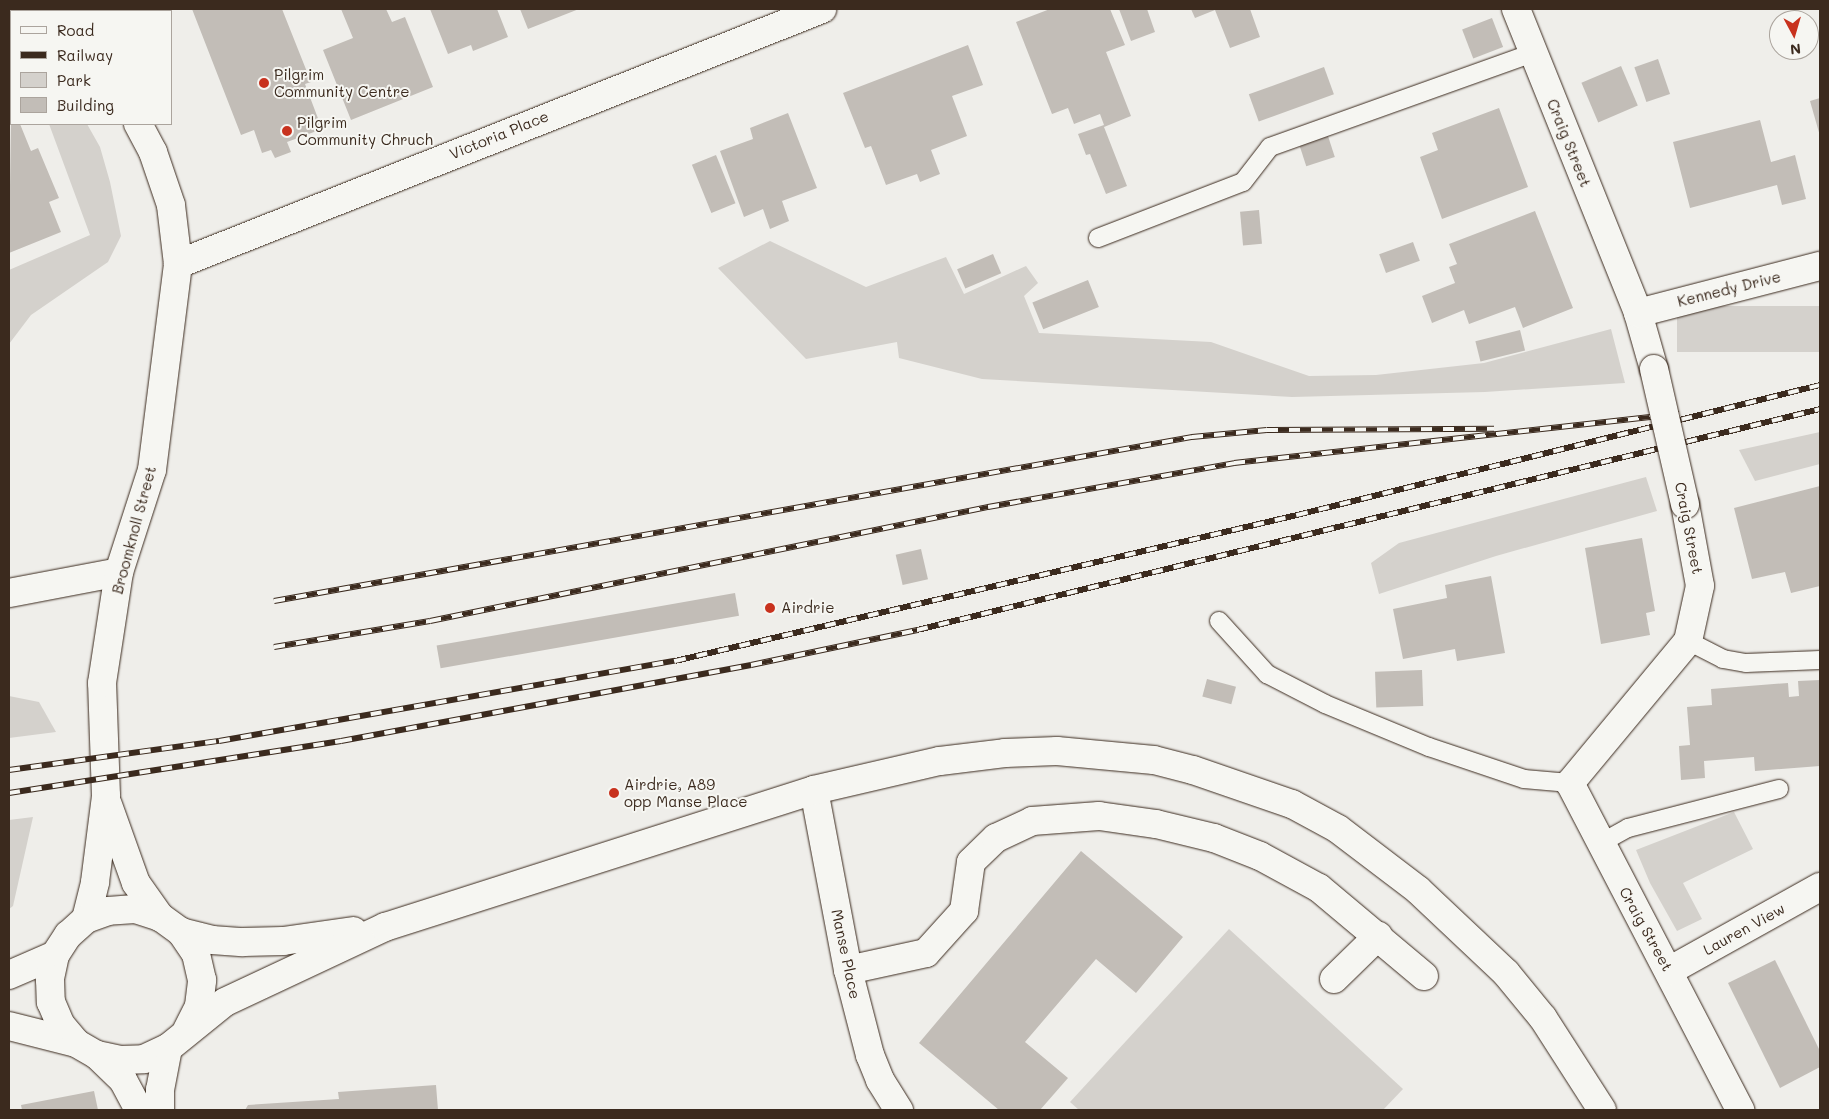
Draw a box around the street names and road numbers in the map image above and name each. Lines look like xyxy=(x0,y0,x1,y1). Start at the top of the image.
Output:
street label: Craig Street xyxy=(1543,96,1595,190)
street label: Victoria Place xyxy=(447,107,551,163)
street label: Kennedy Drive xyxy=(1675,267,1783,311)
street label: Broomknoll Street xyxy=(108,464,160,596)
street label: Craig Street xyxy=(1671,480,1707,576)
street label: Craig Street xyxy=(1615,884,1677,974)
street label: Lauren View xyxy=(1700,899,1788,959)
street label: Manse Place xyxy=(828,907,864,1001)

